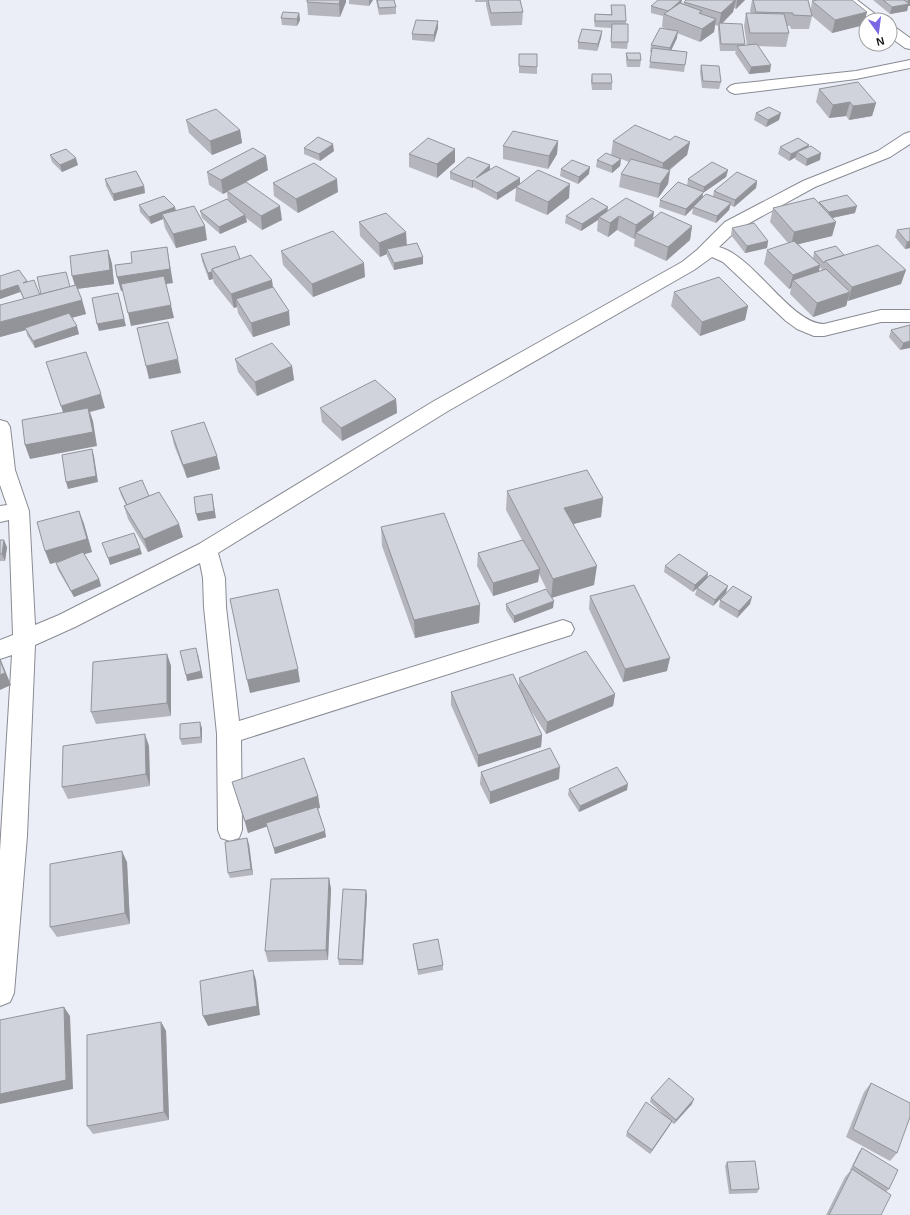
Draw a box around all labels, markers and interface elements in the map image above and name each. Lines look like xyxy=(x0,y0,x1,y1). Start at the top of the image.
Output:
north arrow xyxy=(858,12,898,52)
text: N xyxy=(875,35,886,48)

